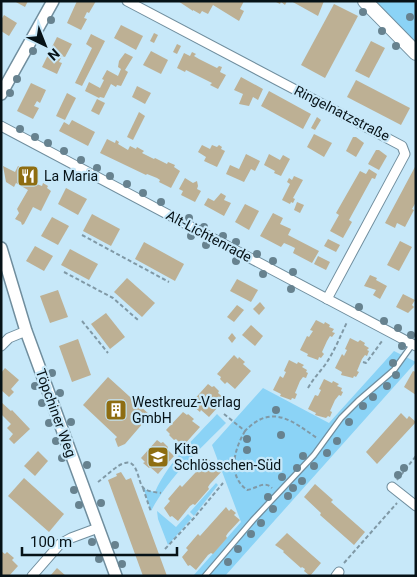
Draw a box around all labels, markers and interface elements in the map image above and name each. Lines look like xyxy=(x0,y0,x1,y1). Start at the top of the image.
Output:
north arrow xyxy=(20,20,70,70)
text: N xyxy=(45,45,63,64)
street label: Ringelnatzstraße xyxy=(292,82,392,144)
restaurant icon: La Maria xyxy=(16,164,40,188)
place label: La Maria xyxy=(44,168,98,184)
street label: Alt-Lichtenrade xyxy=(164,207,254,265)
street label: Töpchiner Weg xyxy=(33,367,79,459)
place label: Westkreuz-Verlag GmbH xyxy=(132,394,241,426)
building icon: Westkreuz-Verlag GmbH xyxy=(104,398,128,422)
place label: Kita Schlösschen-Süd xyxy=(174,441,281,473)
school or university icon: Kita Schlösschen-Süd xyxy=(146,445,170,469)
scale bar xyxy=(22,524,178,556)
text: 100 m xyxy=(30,533,72,551)

